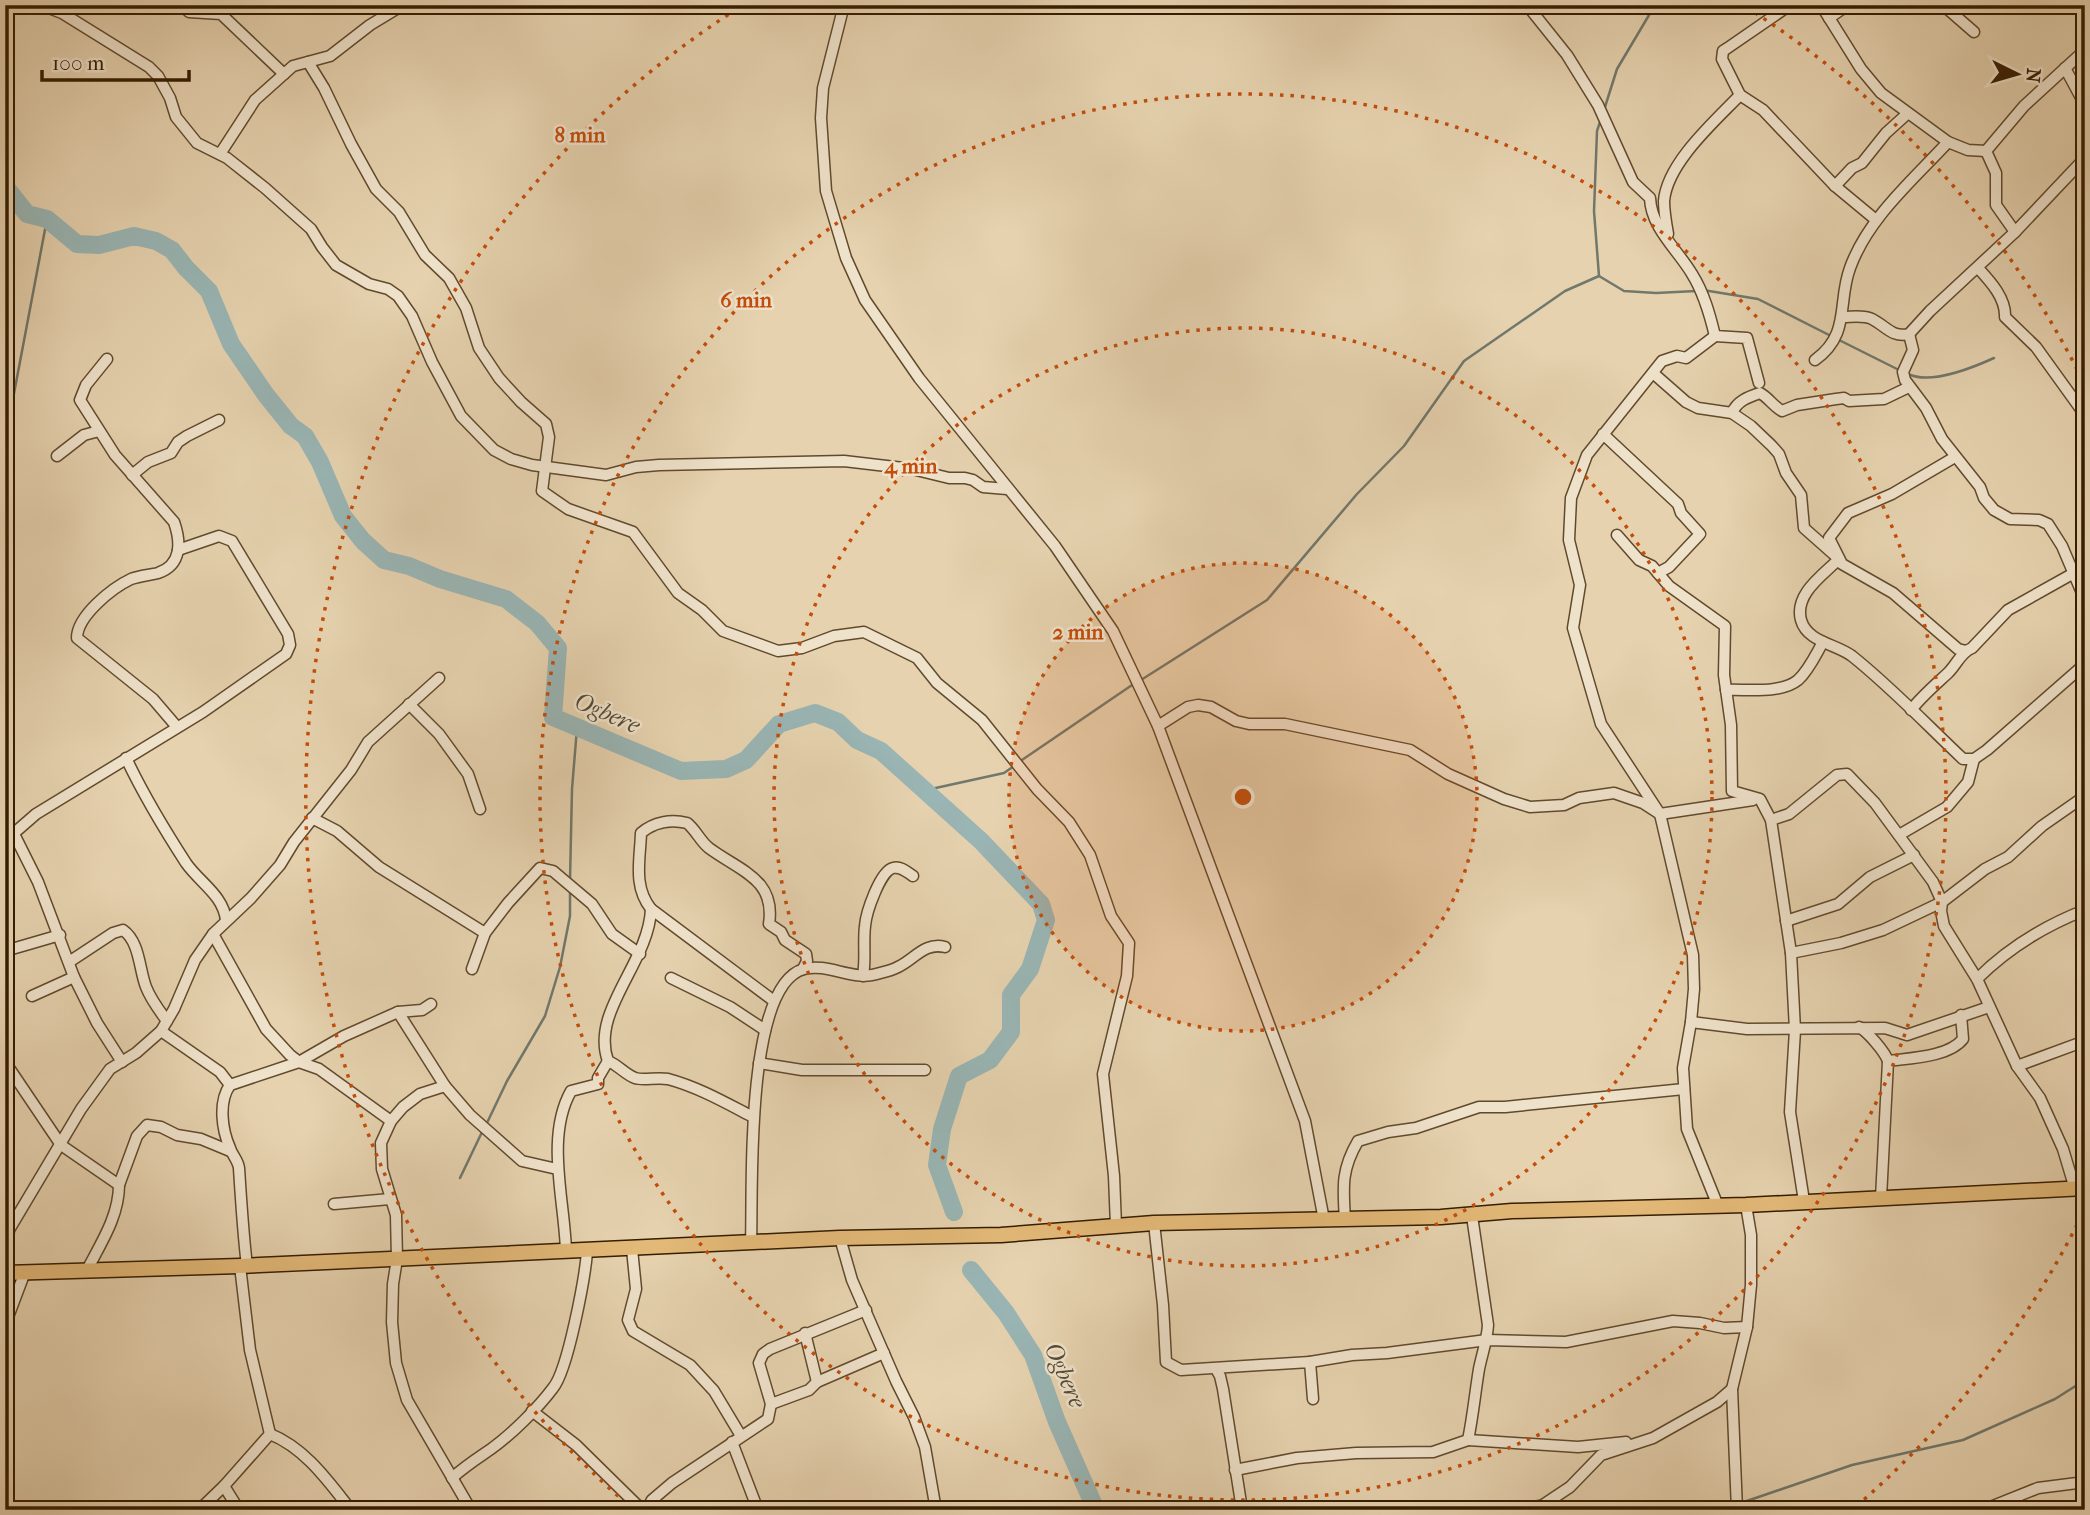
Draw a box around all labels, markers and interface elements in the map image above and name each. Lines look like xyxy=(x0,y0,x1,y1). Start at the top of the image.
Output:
scale bar xyxy=(42,38,189,82)
north arrow xyxy=(1982,38,2052,108)
text: 100 m xyxy=(52,51,105,75)
text: N xyxy=(2021,67,2045,84)
text: 8 min xyxy=(555,123,606,147)
text: 6 min xyxy=(720,288,773,312)
text: 4 min xyxy=(884,454,938,479)
text: 2 min xyxy=(1052,620,1104,644)
water label: Ogbere xyxy=(570,687,645,740)
centre of rings xyxy=(1231,785,1255,809)
water label: Ogbere xyxy=(1038,1338,1092,1413)

